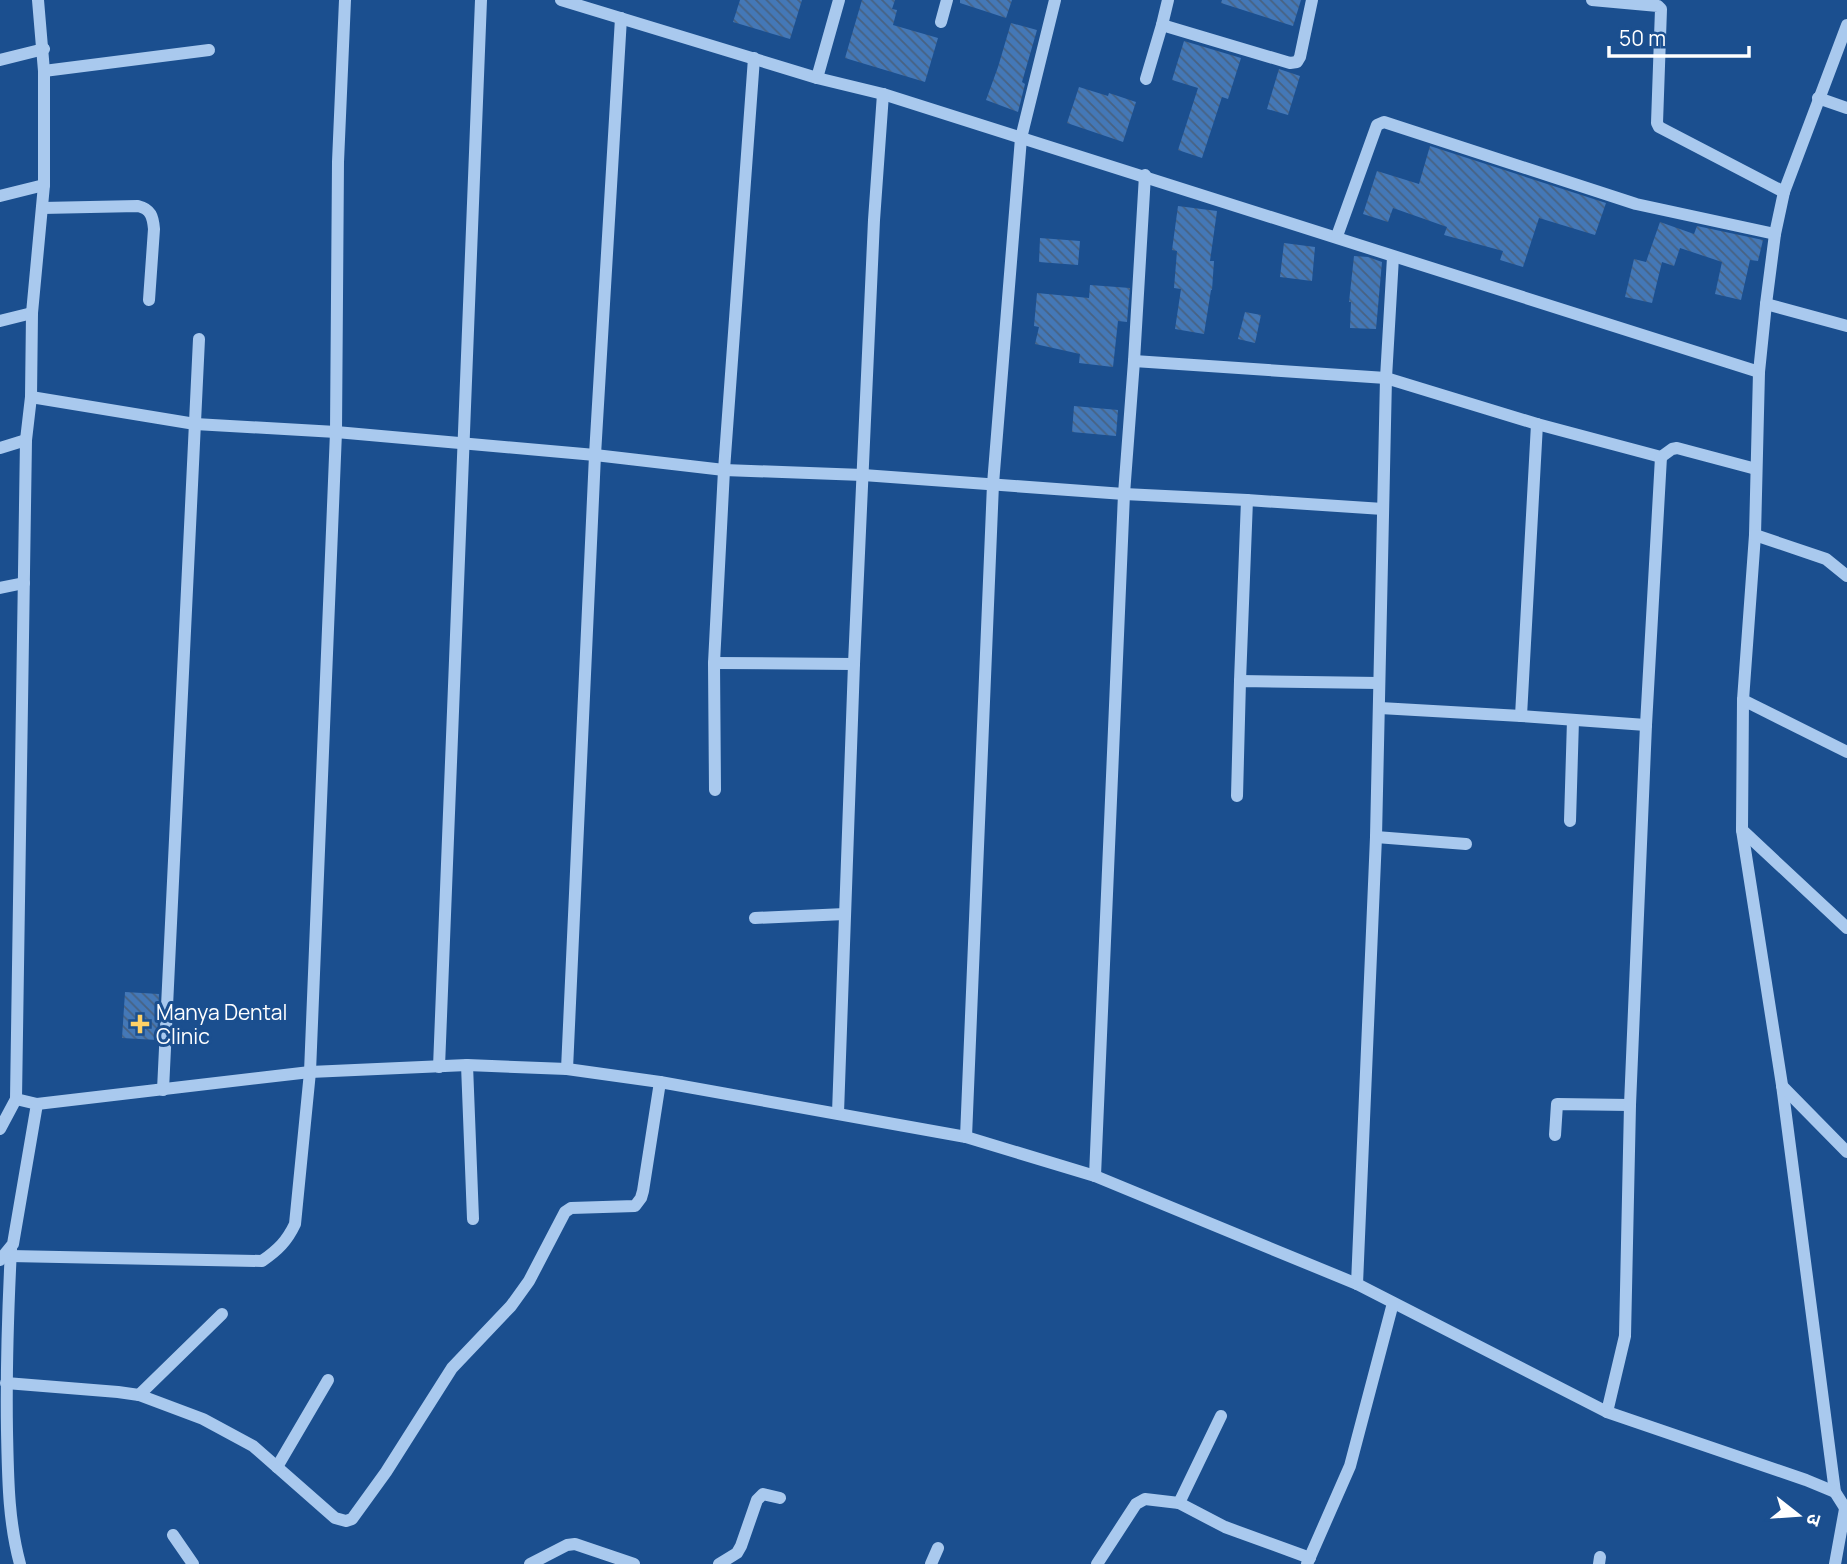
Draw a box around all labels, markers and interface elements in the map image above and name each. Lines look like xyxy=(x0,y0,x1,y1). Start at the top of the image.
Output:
scale bar xyxy=(1609,14,1749,58)
text: 50 m xyxy=(1619,24,1666,52)
place label: Manya Dental Clinic xyxy=(156,998,287,1050)
marker: Manya Dental Clinic xyxy=(130,1014,150,1034)
north arrow xyxy=(1763,1480,1833,1550)
text: उ xyxy=(1800,1511,1828,1530)

